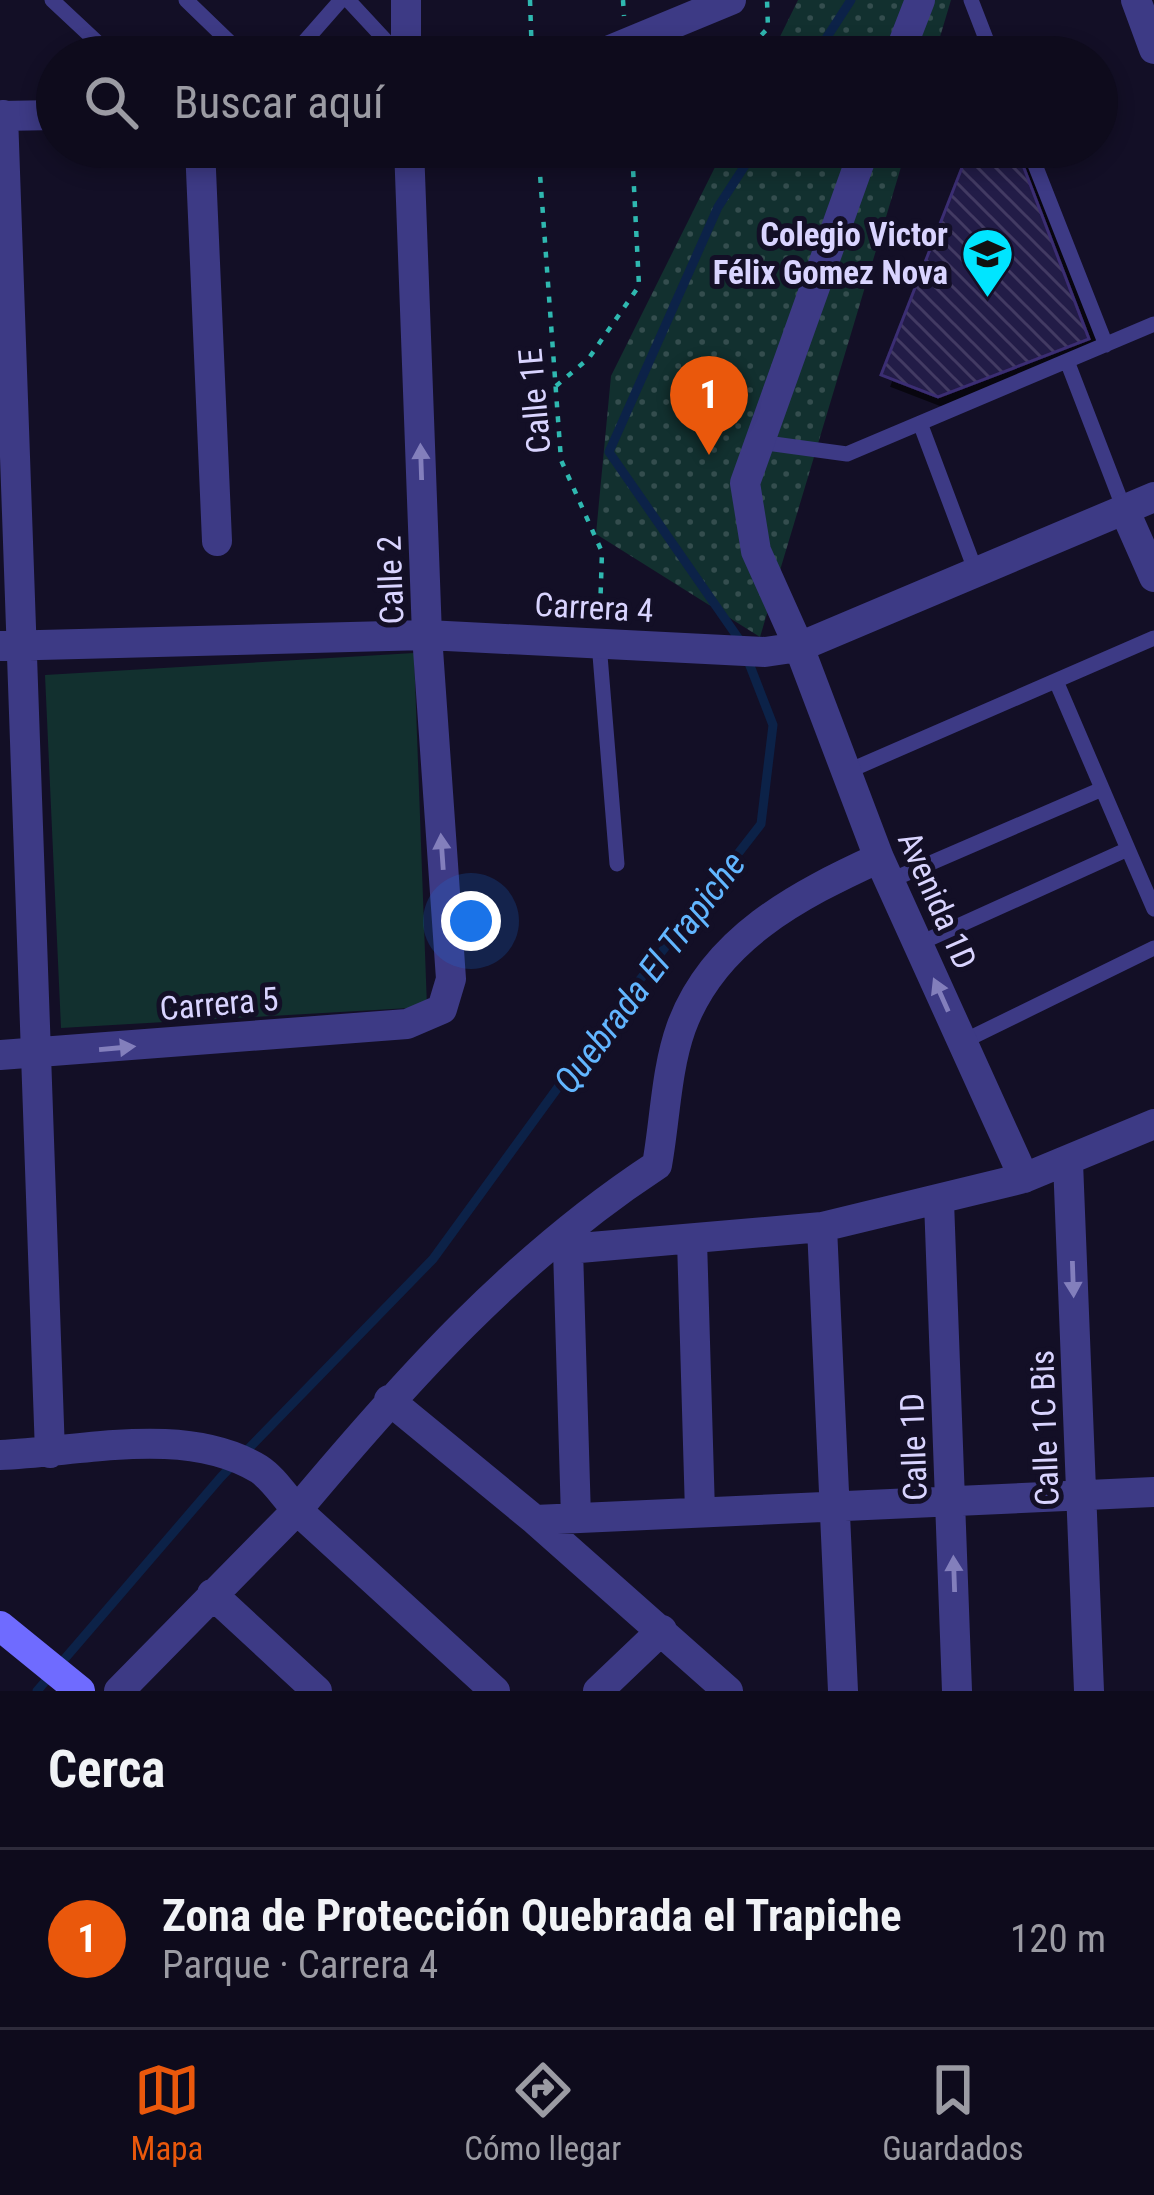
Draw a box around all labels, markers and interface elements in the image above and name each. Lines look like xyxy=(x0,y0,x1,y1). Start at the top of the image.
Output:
search box xyxy=(36,36,1118,168)
icon: search xyxy=(78,69,144,135)
text: Buscar aquí xyxy=(174,76,384,129)
place label: Colegio Victor Félix Gomez Nova xyxy=(713,215,948,292)
school or university icon: Colegio Victor Félix Gomez Nova xyxy=(959,225,1015,299)
street label: Calle 1E xyxy=(510,347,559,455)
pin: 1 xyxy=(670,356,748,455)
one-way arrow xyxy=(411,442,430,480)
street label: Calle 2 xyxy=(369,535,412,625)
street label: Carrera 4 xyxy=(534,585,654,630)
street label: Avenida 1D xyxy=(890,826,985,975)
one-way arrow xyxy=(433,833,452,870)
water label: Quebrada El Trapiche xyxy=(545,844,754,1102)
your location xyxy=(441,891,501,951)
one-way arrow xyxy=(930,977,950,1012)
street label: Carrera 5 xyxy=(158,979,280,1028)
one-way arrow xyxy=(99,1038,136,1057)
one-way arrow xyxy=(1064,1260,1083,1298)
street label: Calle 1C Bis xyxy=(1022,1349,1067,1507)
street label: Calle 1D xyxy=(892,1392,935,1502)
one-way arrow xyxy=(944,1554,963,1592)
text: Cerca xyxy=(48,1740,165,1799)
text: Zona de Protección Quebrada el Trapiche xyxy=(162,1889,902,1942)
text: 1 xyxy=(77,1916,97,1962)
text: 120 m xyxy=(1010,1916,1106,1962)
text: Parque · Carrera 4 xyxy=(162,1942,438,1988)
tab: Mapa xyxy=(130,2057,203,2168)
tab: Cómo llegar xyxy=(464,2057,621,2168)
tab: Guardados xyxy=(882,2057,1023,2168)

